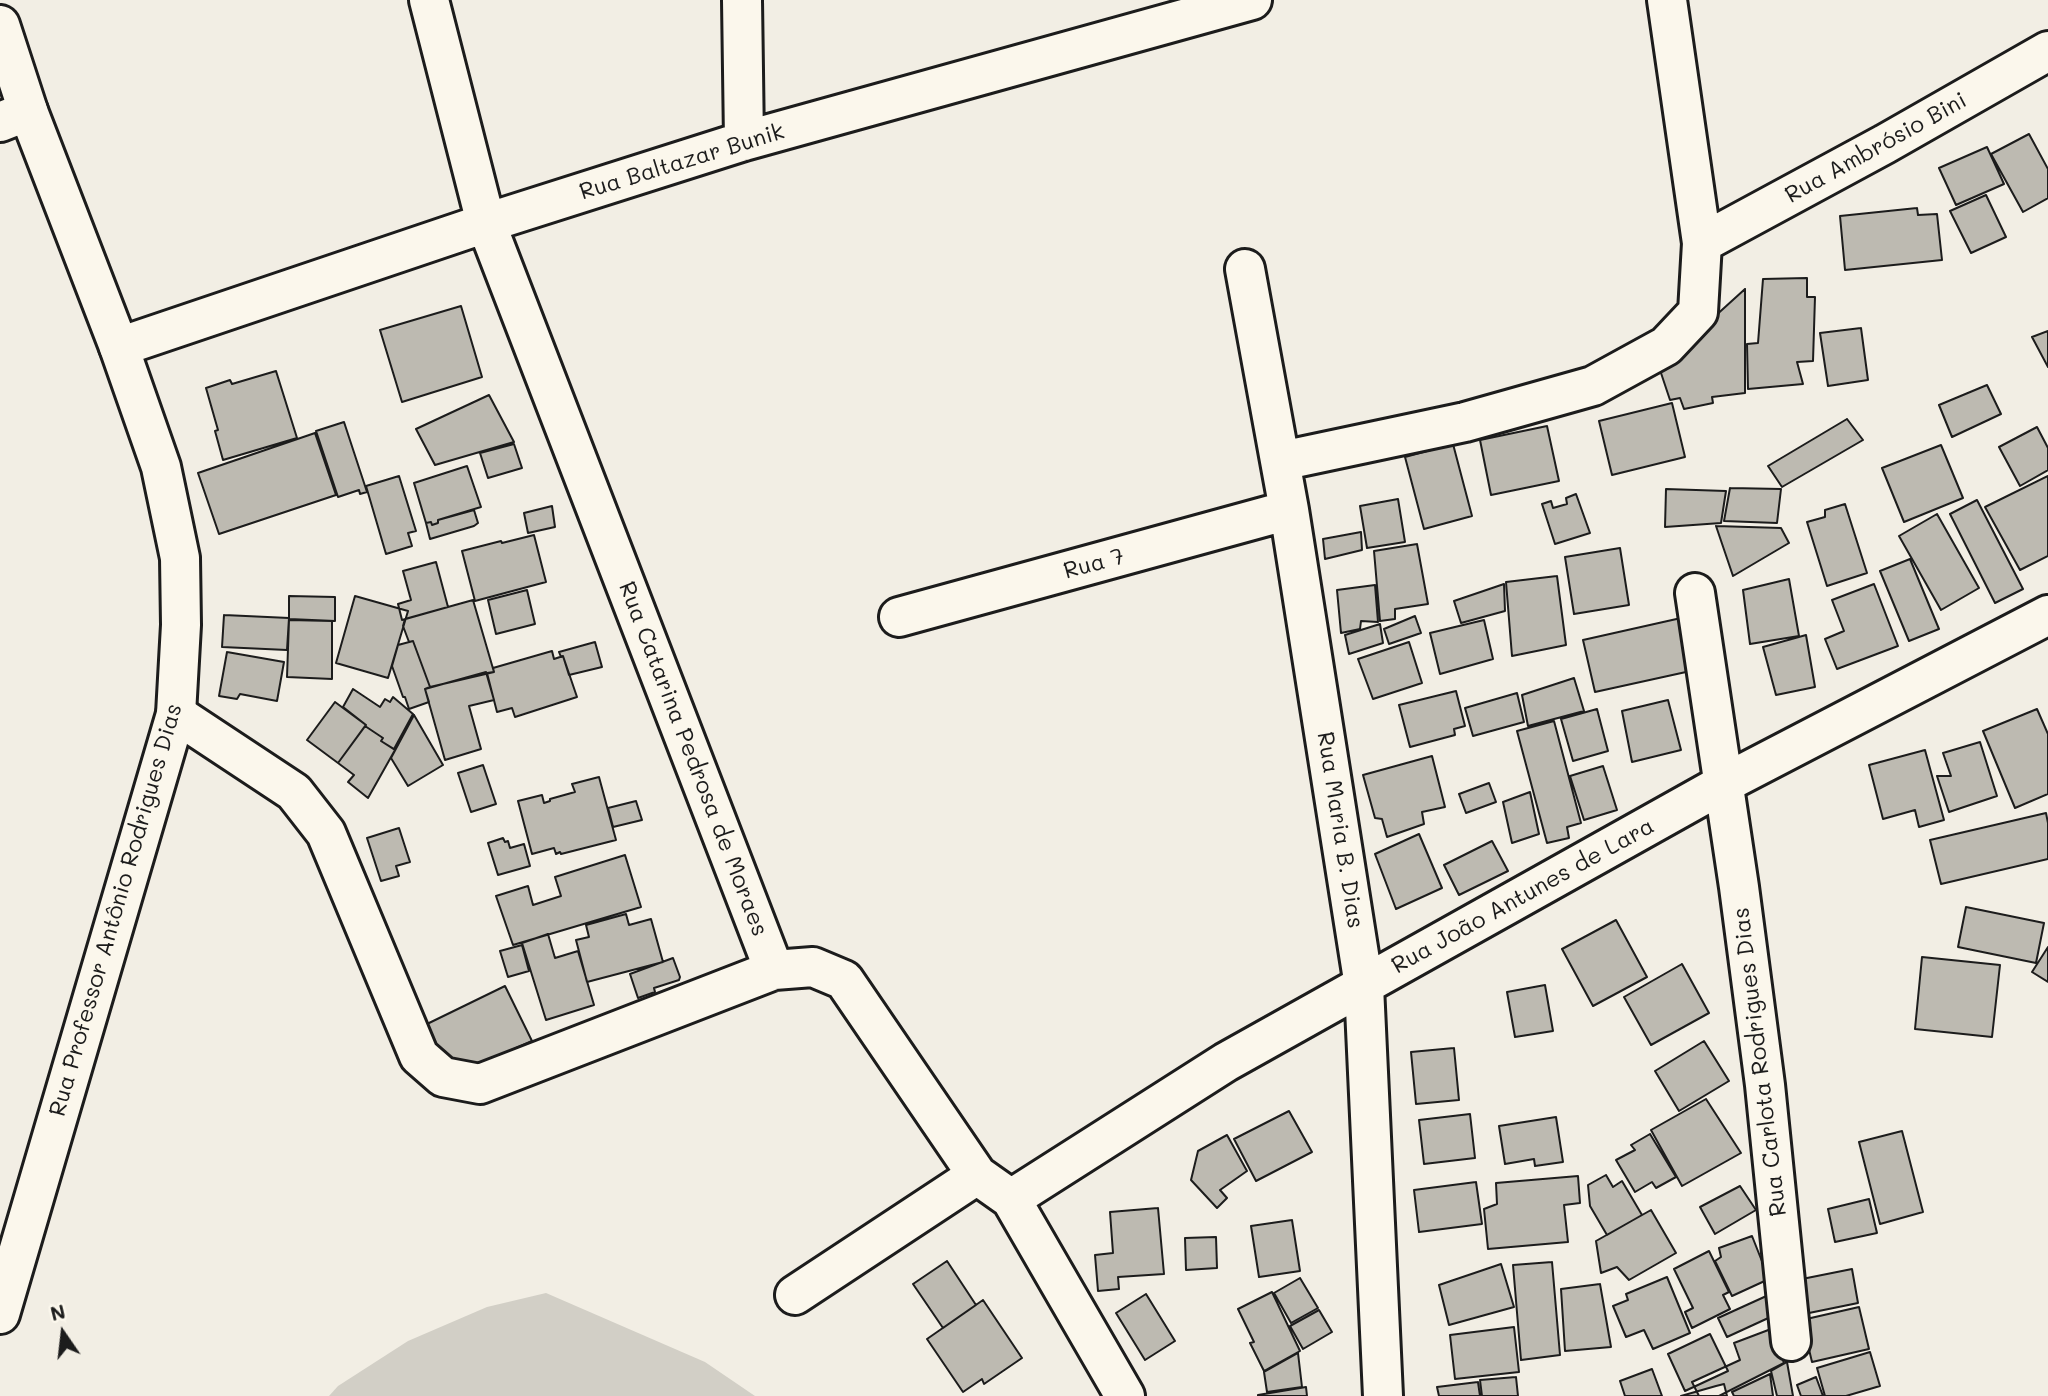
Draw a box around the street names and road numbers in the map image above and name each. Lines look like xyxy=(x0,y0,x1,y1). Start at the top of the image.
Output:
street label: Rua Ambrósio Bini xyxy=(1780,87,1972,209)
street label: Rua Baltazar Bunik xyxy=(576,118,788,206)
street label: Rua 7 xyxy=(1061,543,1127,585)
street label: Rua Catarina Pedrosa de Moraes xyxy=(612,578,774,940)
street label: Rua Professor Antônio Rodrigues Dias xyxy=(44,700,188,1120)
street label: Rua Maria B. Dias xyxy=(1311,730,1369,930)
street label: Rua João Antunes de Lara xyxy=(1387,812,1659,980)
street label: Rua Carlota Rodrigues Dias xyxy=(1727,906,1793,1218)

